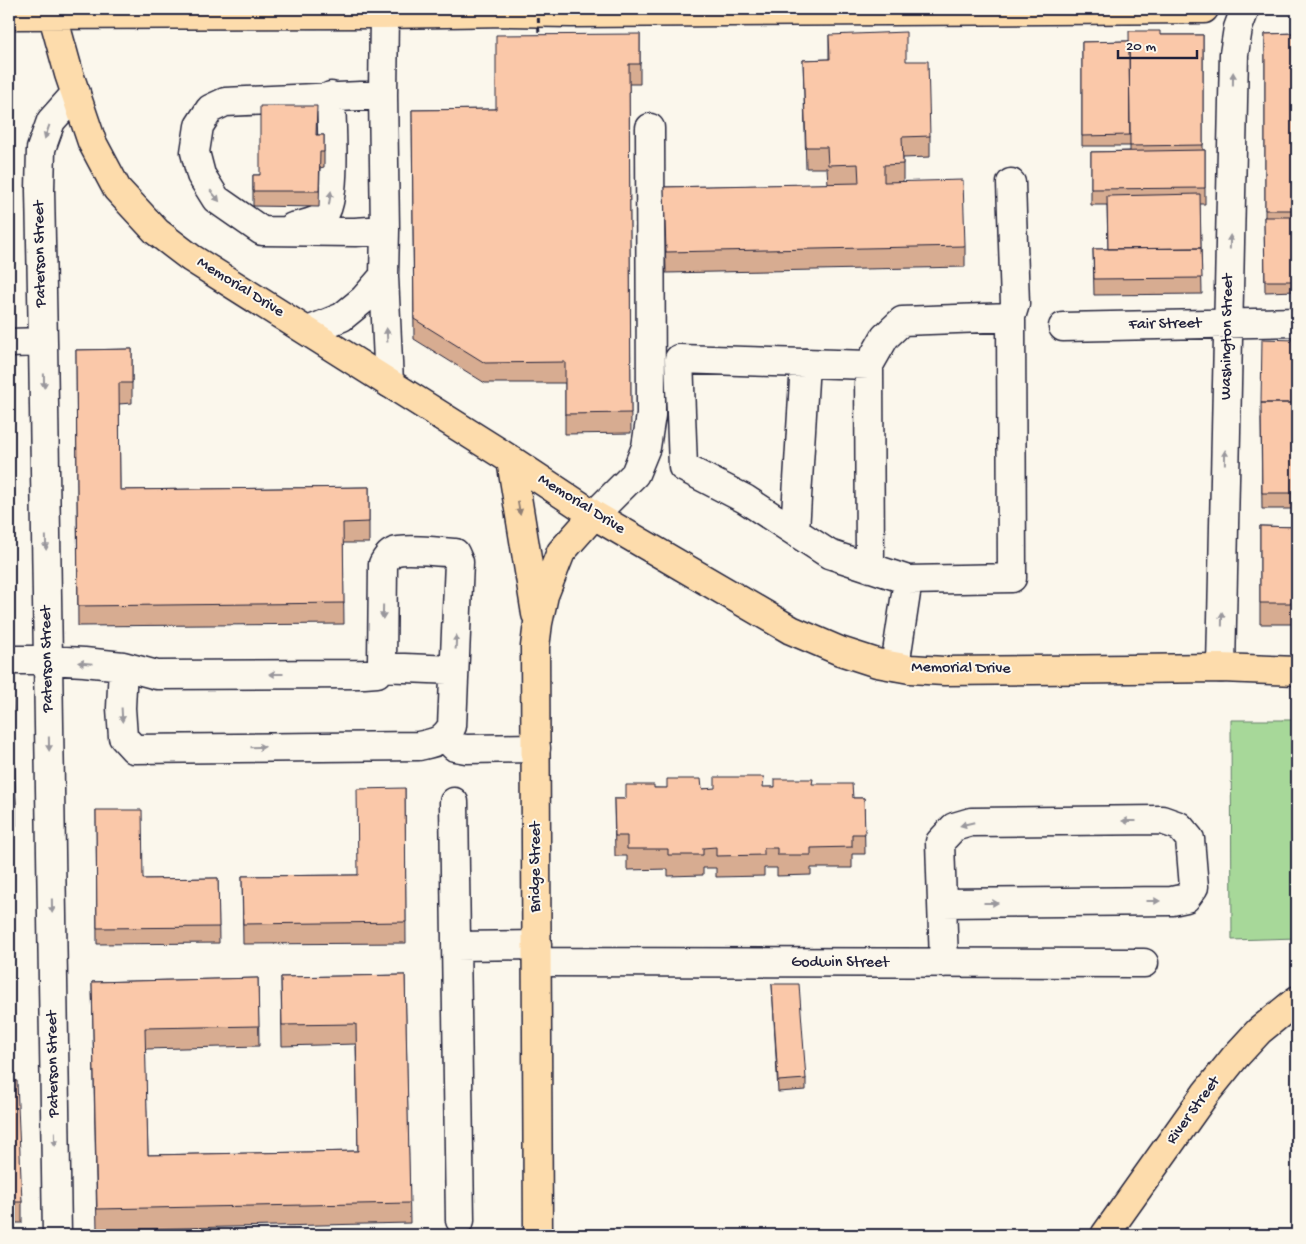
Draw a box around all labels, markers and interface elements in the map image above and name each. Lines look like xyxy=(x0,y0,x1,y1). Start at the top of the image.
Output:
scale bar xyxy=(1118,28,1197,60)
text: 20 m xyxy=(1126,38,1156,56)
one-way arrow xyxy=(1229,71,1237,87)
one-way arrow xyxy=(43,125,51,140)
one-way arrow xyxy=(210,189,221,202)
one-way arrow xyxy=(326,190,334,206)
street label: Paterson Street xyxy=(31,199,51,308)
one-way arrow xyxy=(1226,233,1234,249)
street label: Memorial Drive xyxy=(193,254,288,323)
street label: Washington Street xyxy=(1217,272,1239,400)
street label: Fair Street xyxy=(1128,315,1203,335)
one-way arrow xyxy=(383,326,391,342)
one-way arrow xyxy=(40,373,48,389)
one-way arrow xyxy=(1221,448,1229,464)
street label: Memorial Drive xyxy=(534,471,629,540)
one-way arrow xyxy=(516,500,524,516)
one-way arrow xyxy=(42,536,50,552)
street label: Paterson Street xyxy=(38,604,58,713)
one-way arrow xyxy=(378,604,386,620)
one-way arrow xyxy=(1218,611,1226,627)
one-way arrow xyxy=(452,634,460,650)
one-way arrow xyxy=(77,659,93,667)
street label: Memorial Drive xyxy=(911,659,1012,679)
one-way arrow xyxy=(268,670,284,678)
one-way arrow xyxy=(118,707,126,723)
one-way arrow xyxy=(45,736,53,752)
one-way arrow xyxy=(251,743,267,751)
one-way arrow xyxy=(1121,817,1137,825)
street label: Bridge Street xyxy=(527,820,546,913)
one-way arrow xyxy=(959,820,975,828)
one-way arrow xyxy=(1146,897,1162,905)
one-way arrow xyxy=(48,898,56,914)
one-way arrow xyxy=(983,899,999,907)
street label: Godwin Street xyxy=(791,954,890,973)
street label: Paterson Street xyxy=(44,1009,64,1118)
street label: River Street xyxy=(1163,1072,1226,1149)
one-way arrow xyxy=(51,1131,59,1147)

